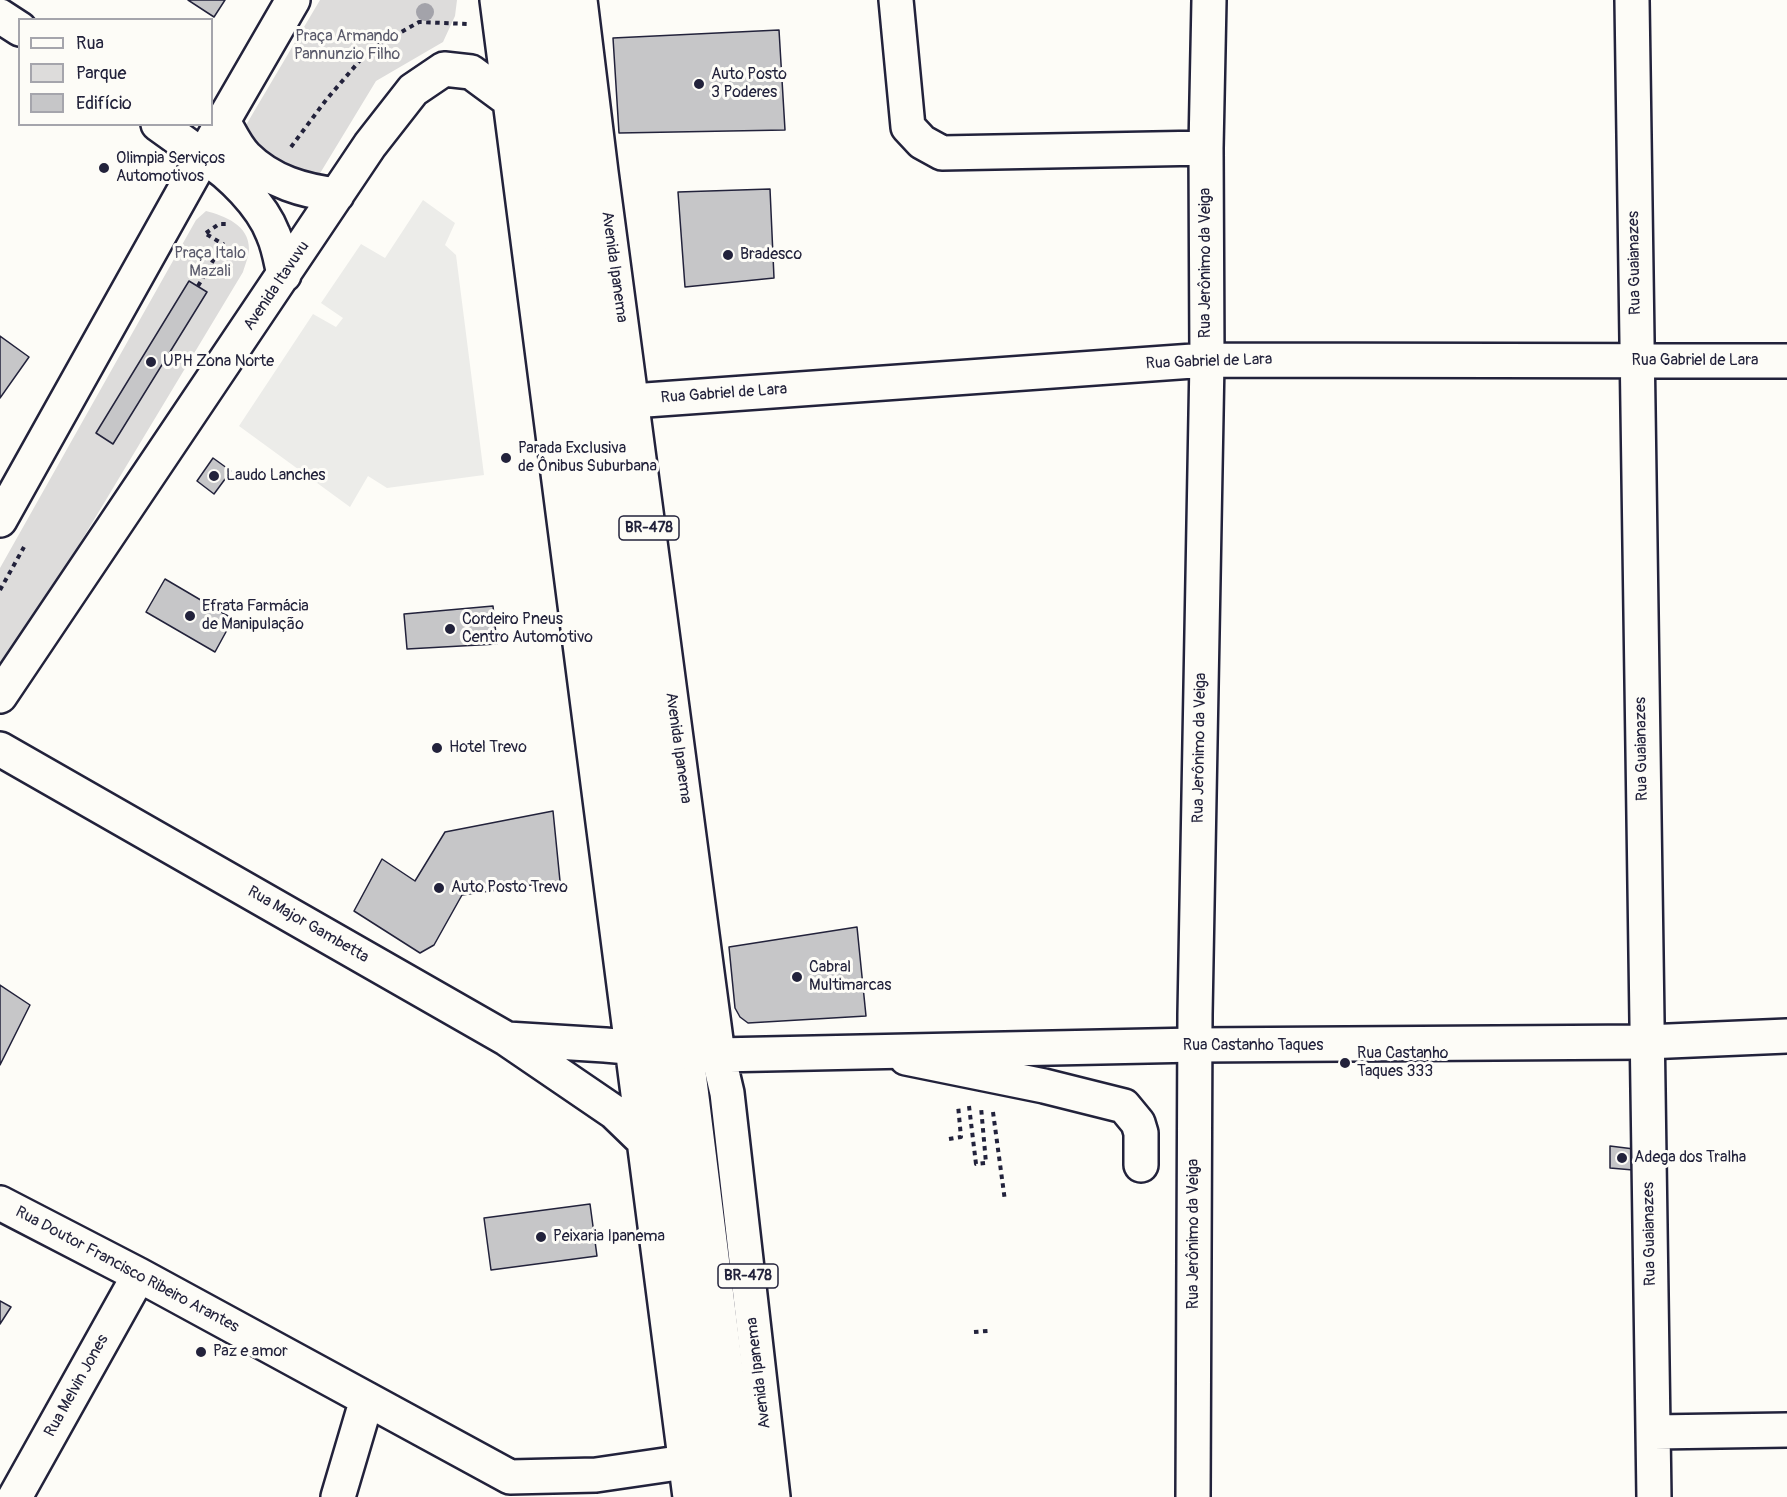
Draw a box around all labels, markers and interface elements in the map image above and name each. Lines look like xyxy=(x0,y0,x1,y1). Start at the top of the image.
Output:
legend xyxy=(18,18,213,126)
park label: Praça Armando Pannunzio Filho xyxy=(294,27,400,65)
text: Rua xyxy=(76,32,104,55)
text: Parque xyxy=(76,62,126,85)
place label: Auto Posto 3 Poderes xyxy=(711,65,787,103)
marker: Auto Posto 3 Poderes xyxy=(692,77,706,91)
text: Edifício xyxy=(76,92,132,115)
place label: Olimpia Serviços Automotivos xyxy=(116,149,225,187)
marker: Olimpia Serviços Automotivos xyxy=(97,161,111,175)
street label: Rua Jerônimo da Veiga xyxy=(1196,188,1216,338)
street label: Avenida Ipanema xyxy=(597,210,631,324)
street label: Rua Guaianazes xyxy=(1624,211,1646,315)
street label: Avenida Itavuvu xyxy=(240,238,314,334)
park label: Praça Italo Mazali xyxy=(174,244,246,282)
place label: Bradesco xyxy=(740,245,802,265)
marker: Bradesco xyxy=(721,248,735,262)
street label: Rua Gabriel de Lara xyxy=(1145,350,1273,374)
street label: Rua Gabriel de Lara xyxy=(1632,351,1758,371)
place label: UPH Zona Norte xyxy=(163,352,274,372)
marker: UPH Zona Norte xyxy=(144,355,158,369)
street label: Rua Gabriel de Lara xyxy=(660,380,788,408)
place label: Parada Exclusiva de Ônibus Suburbana xyxy=(518,439,657,477)
marker: Parada Exclusiva de Ônibus Suburbana xyxy=(499,451,513,465)
place label: Laudo Lanches xyxy=(226,466,325,486)
marker: Laudo Lanches xyxy=(207,469,221,483)
road number: BR-478 xyxy=(619,516,679,540)
place label: Efrata Farmácia de Manipulação xyxy=(202,597,309,635)
marker: Efrata Farmácia de Manipulação xyxy=(183,609,197,623)
place label: Cordeiro Pneus Centro Automotivo xyxy=(462,610,593,648)
marker: Cordeiro Pneus Centro Automotivo xyxy=(443,622,457,636)
street label: Rua Jerônimo da Veiga xyxy=(1189,673,1211,823)
street label: Avenida Ipanema xyxy=(661,691,695,805)
street label: Rua Guaianazes xyxy=(1631,697,1653,801)
place label: Hotel Trevo xyxy=(449,738,527,758)
marker: Hotel Trevo xyxy=(430,741,444,755)
place label: Auto Posto Trevo xyxy=(451,878,568,898)
marker: Auto Posto Trevo xyxy=(432,881,446,895)
street label: Rua Major Gambetta xyxy=(244,882,372,968)
place label: Cabral Multimarcas xyxy=(809,958,891,996)
marker: Cabral Multimarcas xyxy=(790,970,804,984)
street label: Rua Castanho Taques xyxy=(1183,1036,1323,1056)
place label: Rua Castanho Taques 333 xyxy=(1357,1044,1448,1082)
marker: Rua Castanho Taques 333 xyxy=(1338,1056,1352,1070)
place label: Adega dos Tralha xyxy=(1634,1148,1746,1168)
marker: Adega dos Tralha xyxy=(1615,1151,1629,1165)
street label: Rua Jerônimo da Veiga xyxy=(1184,1159,1204,1309)
street label: Rua Guaianazes xyxy=(1639,1182,1661,1286)
street label: Rua Doutor Francisco Ribeiro Arantes xyxy=(12,1203,242,1337)
place label: Peixaria Ipanema xyxy=(553,1227,665,1247)
marker: Peixaria Ipanema xyxy=(534,1230,548,1244)
road number: BR-478 xyxy=(718,1264,778,1288)
street label: Avenida Ipanema xyxy=(743,1316,775,1430)
street label: Rua Melvin Jones xyxy=(41,1331,113,1441)
place label: Paz e amor xyxy=(213,1342,288,1362)
marker: Paz e amor xyxy=(194,1345,208,1359)

